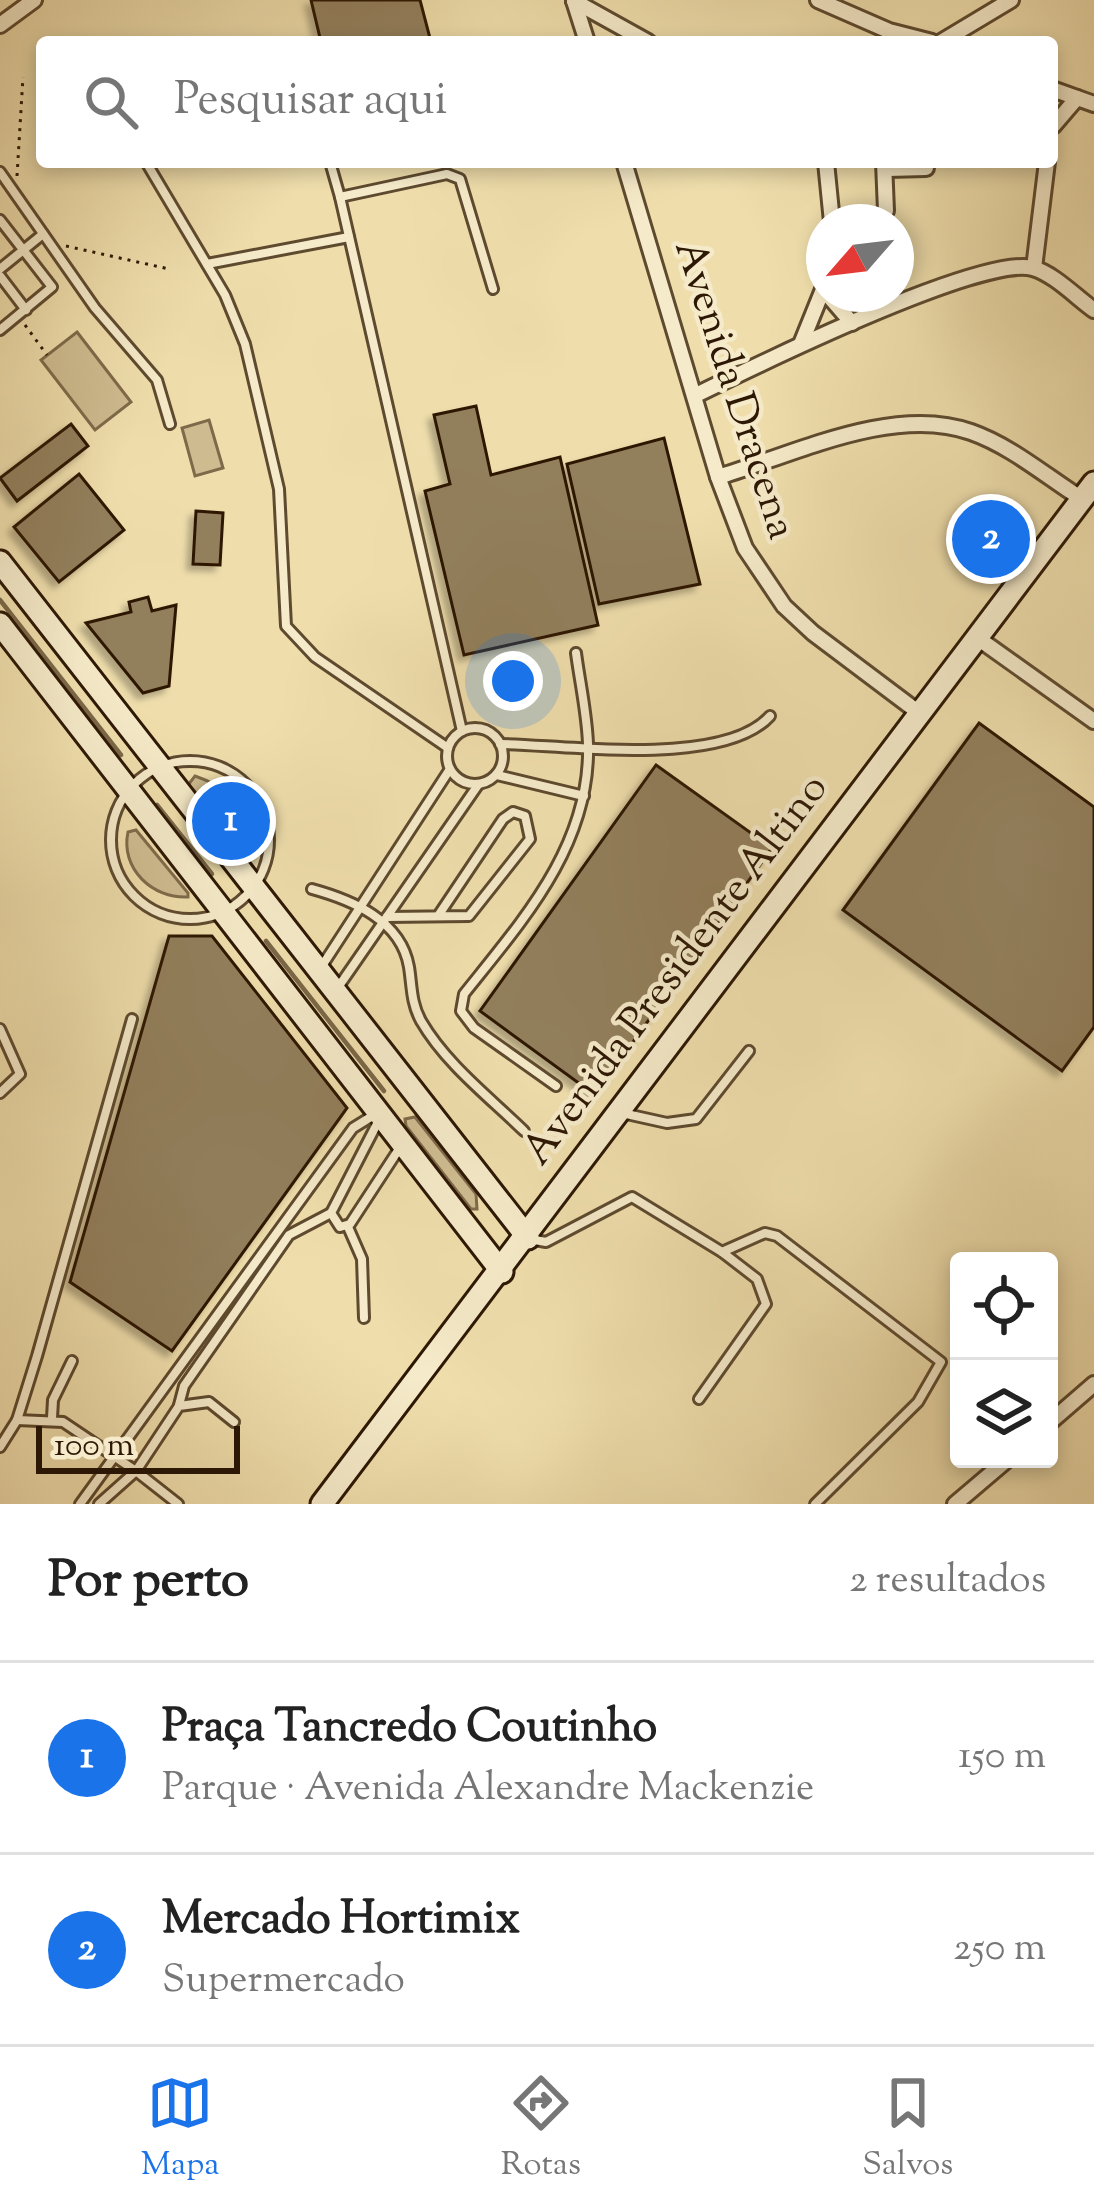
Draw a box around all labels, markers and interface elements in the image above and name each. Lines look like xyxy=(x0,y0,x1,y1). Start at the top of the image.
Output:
search box xyxy=(36,36,1058,168)
icon: search xyxy=(78,69,144,135)
text: Pesquisar aqui xyxy=(174,70,447,135)
north arrow xyxy=(806,204,914,312)
street label: Avenida Dracena xyxy=(656,233,810,547)
pin: 2 xyxy=(952,494,1030,584)
your location xyxy=(483,651,543,711)
street label: Avenida Presidente Altino xyxy=(510,763,844,1179)
pin: 1 xyxy=(192,776,270,866)
map controls xyxy=(950,1252,1058,1468)
button: locate xyxy=(950,1252,1058,1360)
button: layers xyxy=(950,1360,1058,1468)
scale bar xyxy=(36,1420,240,1473)
text: 100 m xyxy=(54,1423,134,1471)
text: Por perto xyxy=(48,1546,249,1619)
text: 2 resultados xyxy=(849,1554,1046,1610)
text: Praça Tancredo Coutinho xyxy=(162,1697,657,1762)
text: 1 xyxy=(80,1730,94,1786)
text: 150 m xyxy=(958,1730,1046,1786)
text: Parque · Avenida Alexandre Mackenzie xyxy=(162,1762,814,1818)
text: Mercado Hortimix xyxy=(162,1889,520,1954)
text: 2 xyxy=(78,1922,96,1978)
text: 250 m xyxy=(953,1922,1046,1978)
text: Supermercado xyxy=(162,1954,405,2010)
tab: Mapa xyxy=(141,2070,219,2190)
tab: Rotas xyxy=(501,2070,581,2190)
tab: Salvos xyxy=(862,2070,953,2190)

